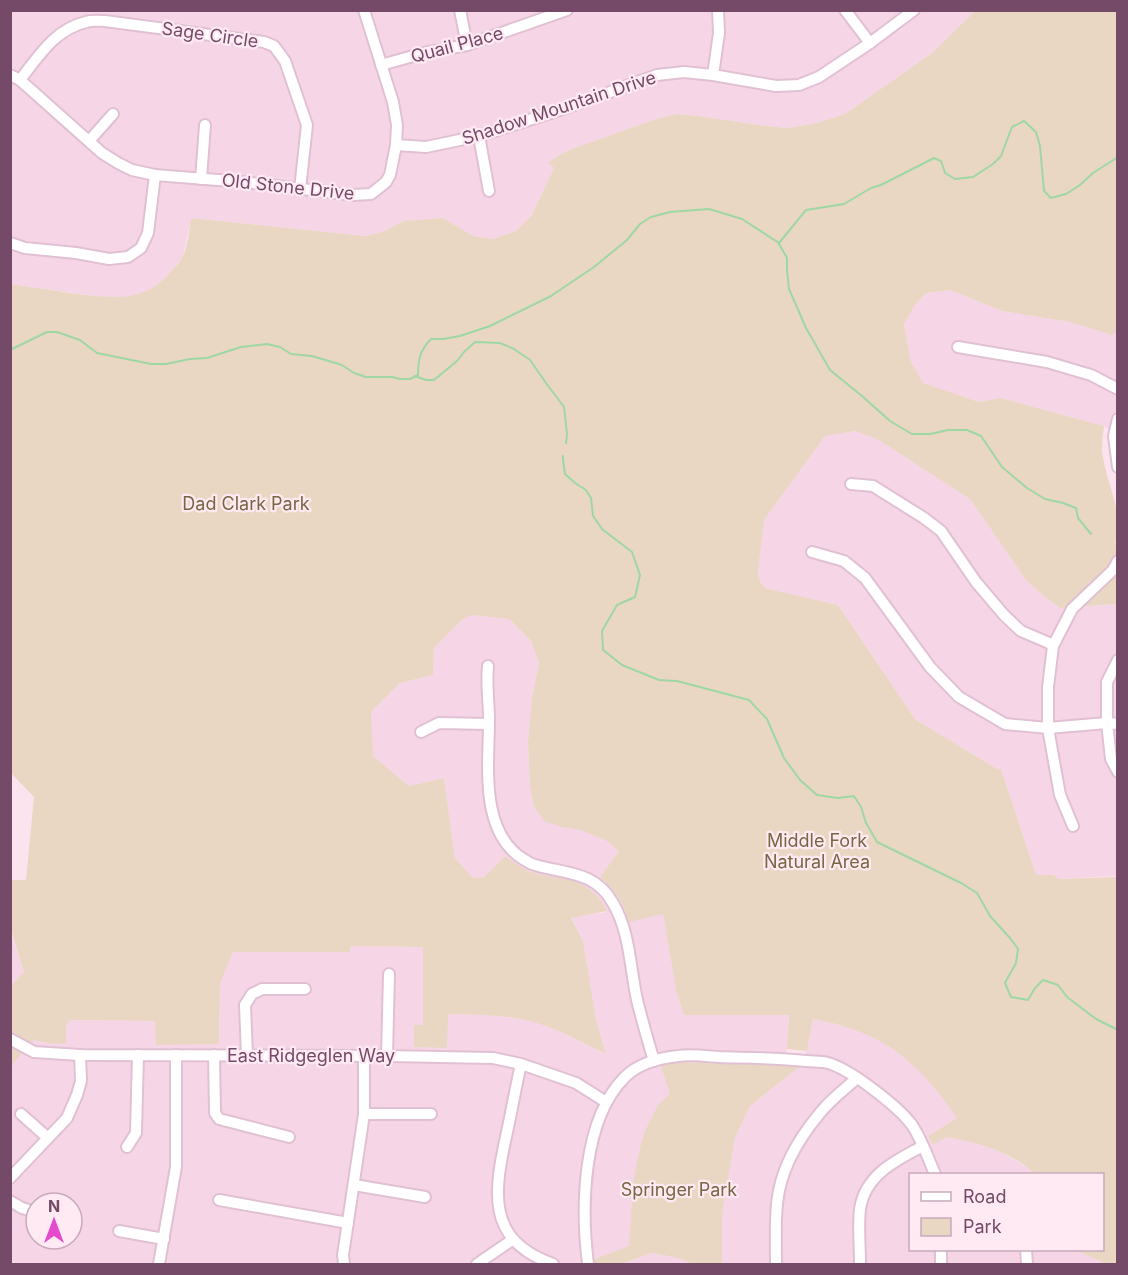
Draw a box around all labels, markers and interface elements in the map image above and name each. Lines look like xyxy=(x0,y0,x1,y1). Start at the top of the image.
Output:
street label: Sage Circle xyxy=(160,17,260,52)
street label: Quail Place xyxy=(408,22,505,67)
street label: Shadow Mountain Drive xyxy=(459,66,658,149)
street label: Old Stone Drive xyxy=(221,169,355,204)
park label: Dad Clark Park xyxy=(182,493,310,514)
park label: Middle Fork Natural Area xyxy=(764,830,870,872)
street label: East Ridgeglen Way xyxy=(227,1045,395,1066)
legend xyxy=(909,1173,1104,1251)
park label: Springer Park xyxy=(621,1179,737,1200)
text: Road xyxy=(963,1186,1006,1207)
north arrow xyxy=(24,1191,84,1251)
text: N xyxy=(48,1196,60,1216)
text: Park xyxy=(963,1216,1002,1237)

